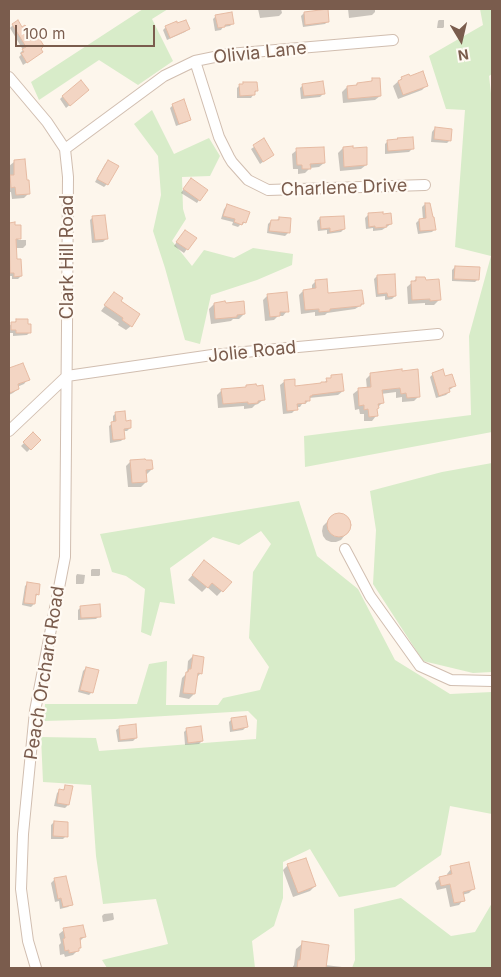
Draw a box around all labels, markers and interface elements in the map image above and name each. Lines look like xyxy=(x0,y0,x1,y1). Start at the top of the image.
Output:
scale bar xyxy=(18,15,158,47)
north arrow xyxy=(436,15,486,65)
text: 100 m xyxy=(23,24,65,43)
street label: Olivia Lane xyxy=(212,37,308,69)
text: N xyxy=(457,46,470,65)
street label: Charlene Drive xyxy=(280,175,408,201)
street label: Clark Hill Road xyxy=(57,195,79,319)
street label: Jolie Road xyxy=(207,337,297,367)
street label: Peach Orchard Road xyxy=(21,585,69,761)

